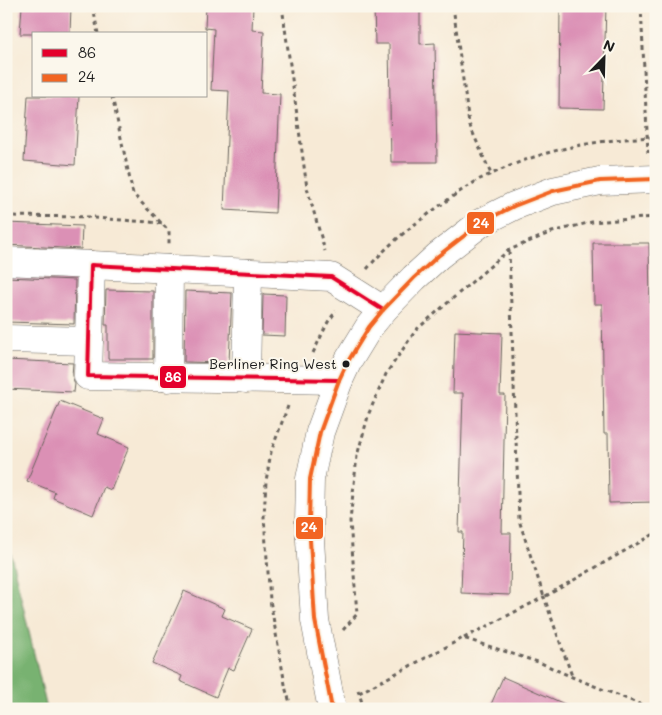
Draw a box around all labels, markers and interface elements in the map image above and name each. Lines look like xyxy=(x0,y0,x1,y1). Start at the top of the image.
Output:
legend xyxy=(32,32,208,98)
north arrow xyxy=(580,32,630,82)
text: N xyxy=(601,35,618,56)
text: 86 xyxy=(78,42,96,62)
text: 24 xyxy=(78,66,95,86)
line badge: 24 xyxy=(466,211,495,235)
text: 24 xyxy=(473,213,489,232)
place label: Berliner Ring West xyxy=(209,354,337,373)
marker: Berliner Ring West xyxy=(341,359,351,369)
line badge: 86 xyxy=(159,365,187,389)
text: 86 xyxy=(164,367,182,386)
line badge: 24 xyxy=(295,516,324,540)
text: 24 xyxy=(301,517,317,536)

